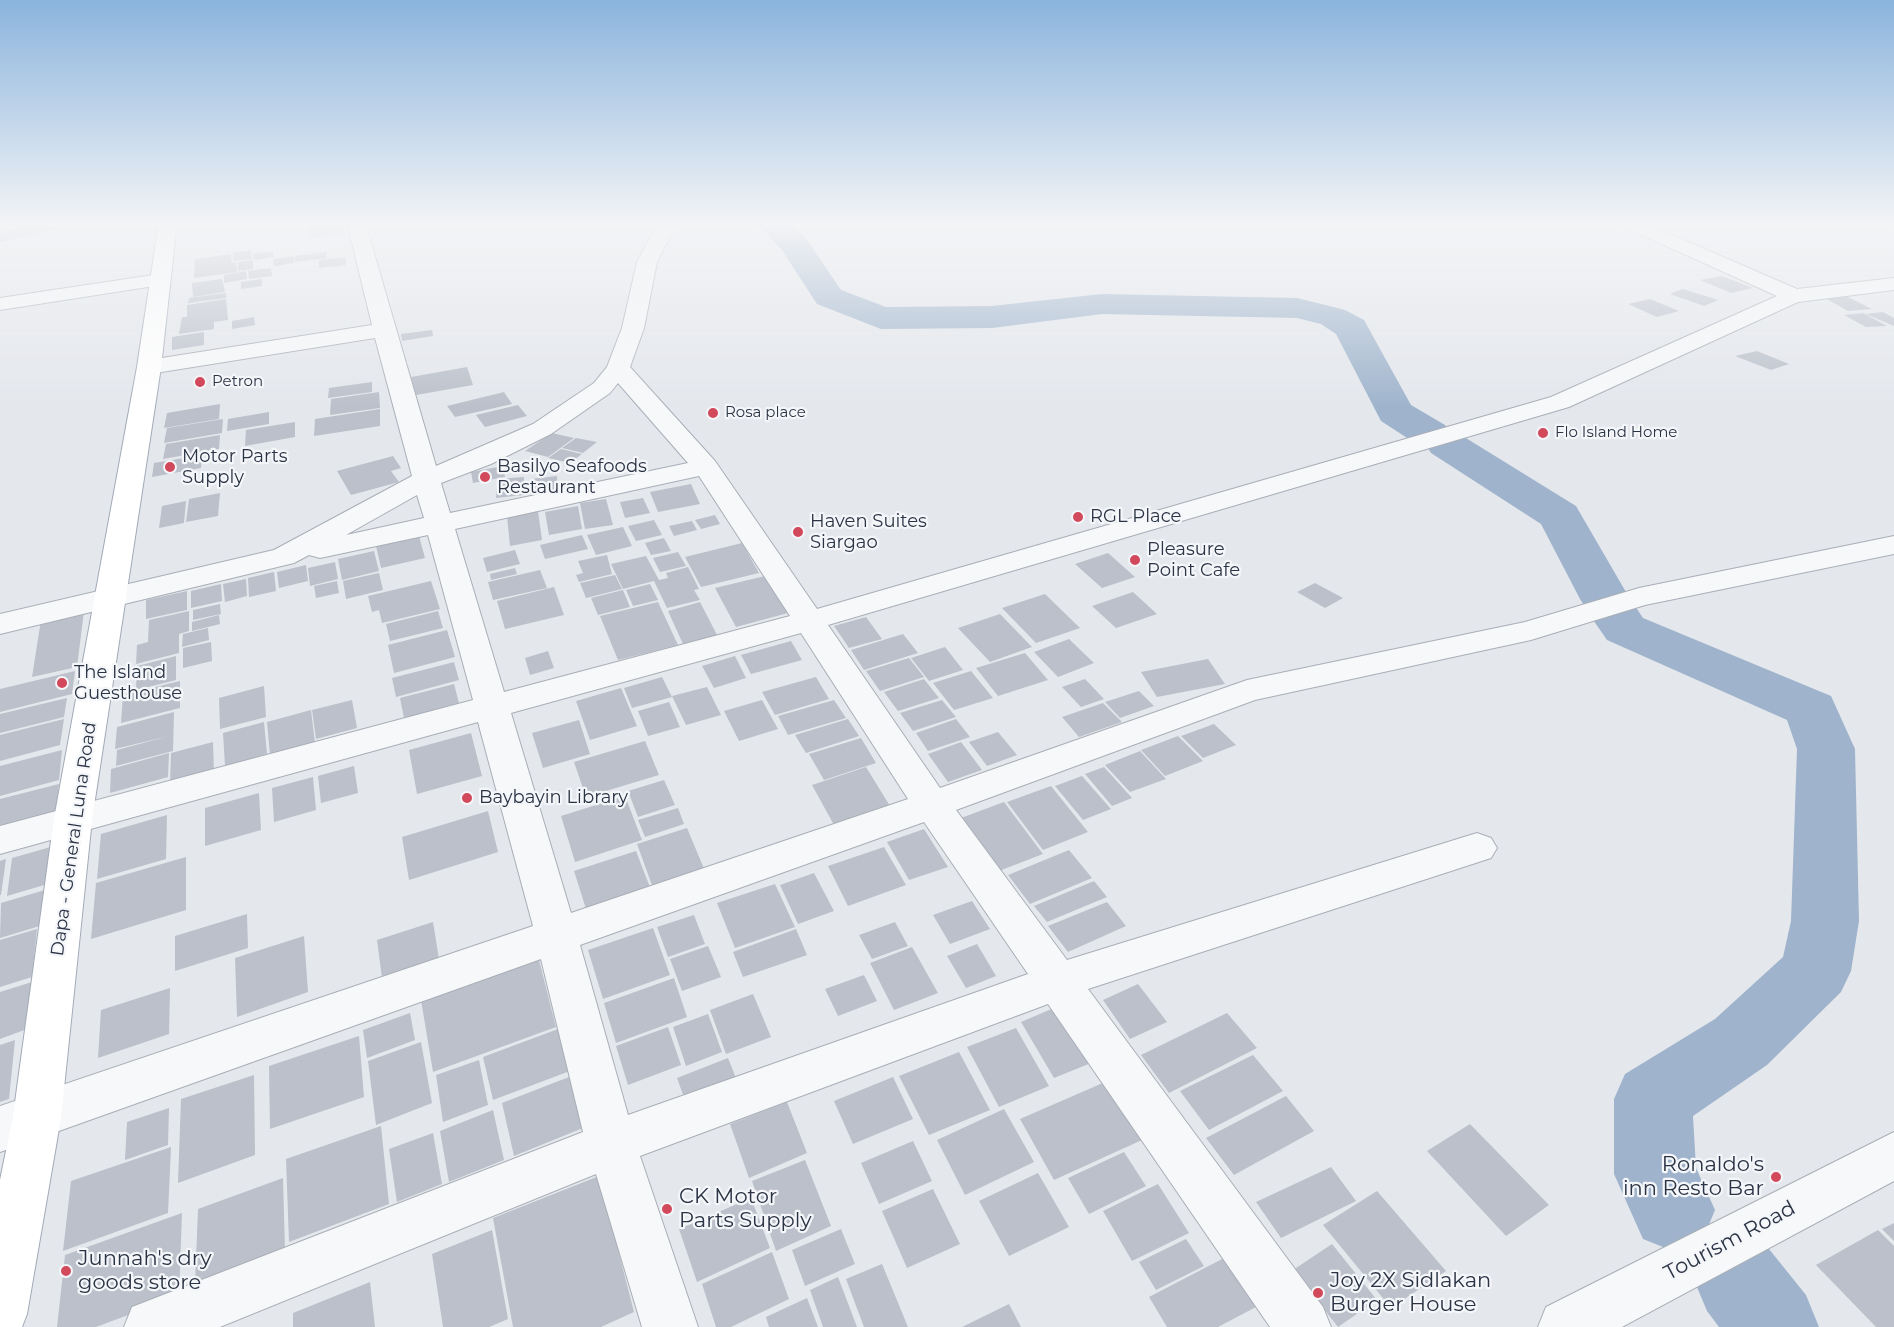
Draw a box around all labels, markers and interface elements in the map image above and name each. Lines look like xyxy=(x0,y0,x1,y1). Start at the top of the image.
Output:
place label: Petron xyxy=(212,373,263,391)
marker: Petron xyxy=(193,375,207,389)
place label: Rosa place xyxy=(725,404,806,422)
marker: Rosa place xyxy=(706,406,720,420)
place label: Flo Island Home xyxy=(1555,424,1677,442)
marker: Flo Island Home xyxy=(1536,426,1550,440)
place label: Motor Parts Supply xyxy=(182,446,288,488)
place label: Basilyo Seafoods Restaurant xyxy=(497,456,647,498)
marker: Motor Parts Supply xyxy=(163,460,177,474)
marker: Basilyo Seafoods Restaurant xyxy=(478,470,492,484)
place label: RGL Place xyxy=(1090,506,1181,528)
marker: RGL Place xyxy=(1071,510,1085,524)
place label: Haven Suites Siargao xyxy=(810,511,927,554)
marker: Haven Suites Siargao xyxy=(791,525,805,539)
place label: Pleasure Point Cafe xyxy=(1147,539,1240,582)
marker: Pleasure Point Cafe xyxy=(1128,553,1142,567)
place label: The Island Guesthouse xyxy=(74,662,182,704)
marker: The Island Guesthouse xyxy=(55,676,69,690)
street label: Dapa - General Luna Road xyxy=(47,721,101,957)
place label: Baybayin Library xyxy=(479,787,628,809)
marker: Baybayin Library xyxy=(460,791,474,805)
place label: Ronaldo's inn Resto Bar xyxy=(1623,1152,1764,1202)
marker: Ronaldo's inn Resto Bar xyxy=(1769,1170,1783,1184)
place label: CK Motor Parts Supply xyxy=(679,1184,812,1234)
street label: Tourism Road xyxy=(1660,1196,1800,1286)
marker: CK Motor Parts Supply xyxy=(660,1202,674,1216)
place label: Junnah's dry goods store xyxy=(78,1246,212,1296)
marker: Junnah's dry goods store xyxy=(59,1264,73,1278)
place label: Joy 2X Sidlakan Burger House xyxy=(1330,1268,1491,1318)
marker: Joy 2X Sidlakan Burger House xyxy=(1311,1286,1325,1300)

